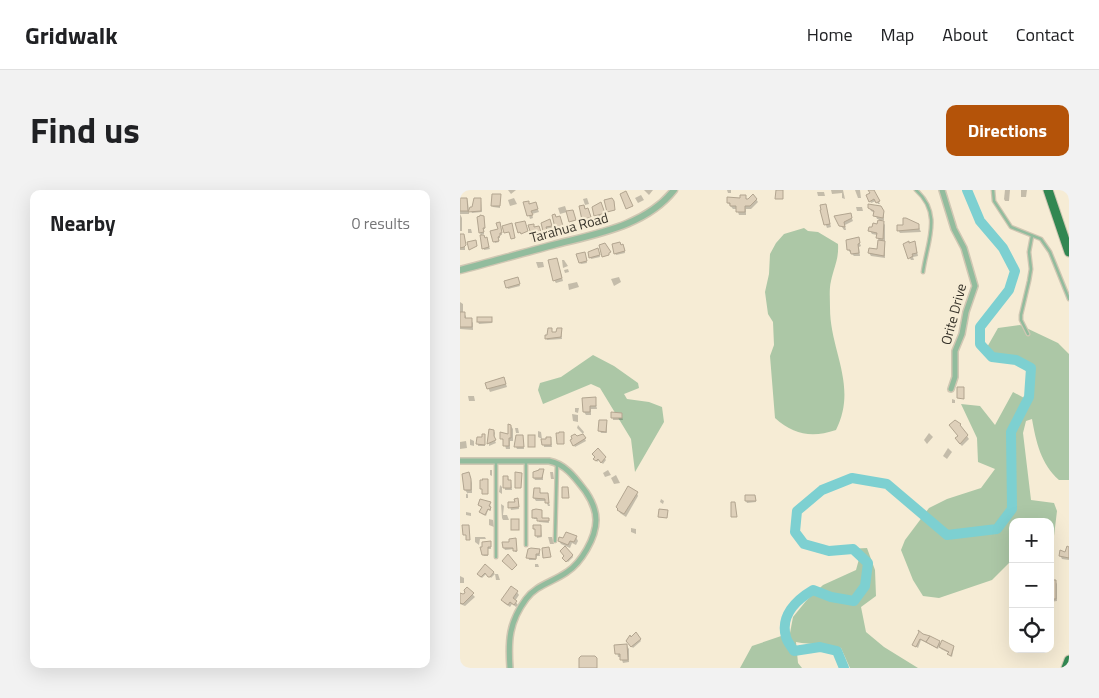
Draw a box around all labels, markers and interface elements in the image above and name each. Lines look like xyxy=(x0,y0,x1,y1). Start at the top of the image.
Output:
text: Gridwalk xyxy=(25,17,118,53)
text: Home xyxy=(807,21,853,48)
text: Map xyxy=(881,21,914,48)
text: About xyxy=(942,21,988,48)
text: Contact xyxy=(1016,21,1074,48)
text: Find us xyxy=(30,103,140,157)
button: Directions xyxy=(946,105,1069,156)
street label: Tarahua Road xyxy=(527,206,611,248)
text: Nearby xyxy=(50,207,115,239)
text: 0 results xyxy=(351,211,410,235)
street label: Orite Drive xyxy=(935,281,971,347)
map controls xyxy=(1009,518,1054,653)
button: + xyxy=(1009,518,1054,563)
button: − xyxy=(1009,563,1054,608)
button: locate xyxy=(1009,608,1054,653)

